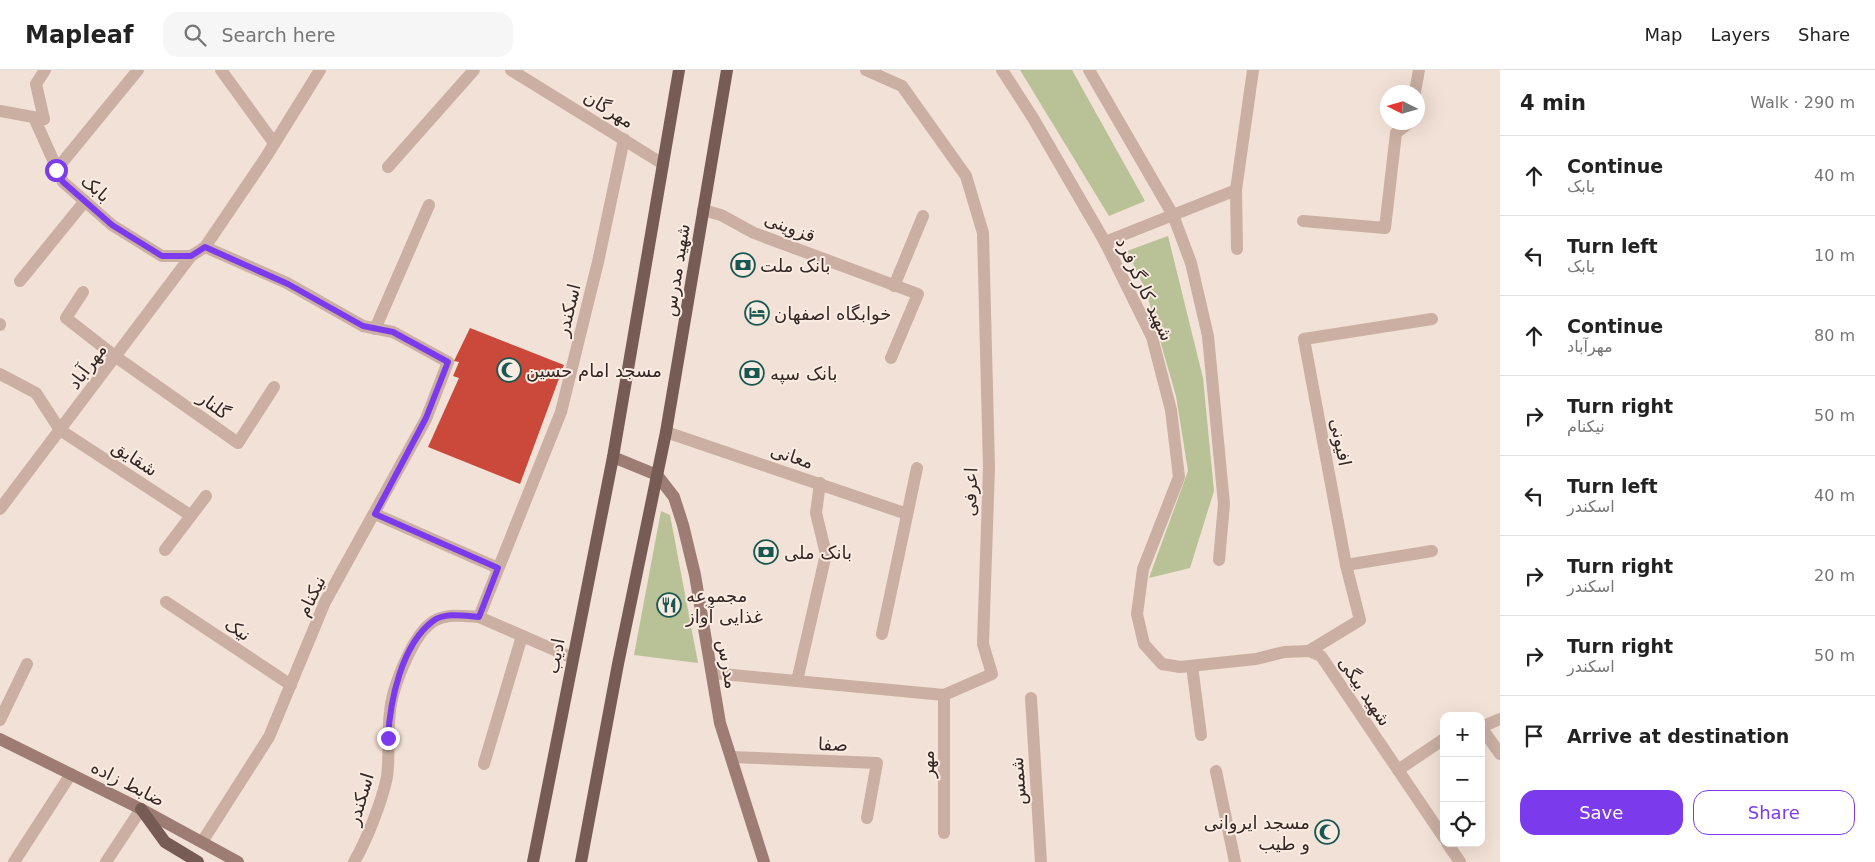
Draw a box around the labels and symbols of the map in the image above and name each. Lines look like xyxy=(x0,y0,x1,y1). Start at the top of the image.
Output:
north arrow xyxy=(1380,85,1425,130)
street label: مهرگان xyxy=(579,86,638,133)
route start xyxy=(45,159,68,182)
street label: بابک xyxy=(77,170,115,206)
street label: قزوینی xyxy=(761,208,818,247)
street label: شهید مدرس xyxy=(658,222,695,318)
street label: شهید کارگرفرد xyxy=(1111,234,1178,345)
bank icon: بانک ملت xyxy=(730,252,756,278)
place label: بانک ملت xyxy=(760,255,831,276)
street label: اسکندر xyxy=(551,281,585,340)
hotel icon: خوابگاه اصفهان xyxy=(744,300,770,326)
place label: خوابگاه اصفهان xyxy=(774,303,891,325)
street label: مهرآباد xyxy=(62,339,112,393)
mosque icon: مسجد امام حسین xyxy=(496,357,522,383)
place label: مسجد امام حسین xyxy=(526,360,662,382)
bank icon: بانک سپه xyxy=(739,360,765,386)
place label: بانک سپه xyxy=(770,363,838,385)
street label: گلنار xyxy=(193,386,234,424)
street label: افیونی xyxy=(1325,416,1356,468)
street label: شقایق xyxy=(108,436,162,481)
street label: معانی xyxy=(768,439,816,473)
street label: اعرفی xyxy=(959,467,982,517)
bank icon: بانک ملی xyxy=(753,539,779,565)
place label: بانک ملی xyxy=(784,542,852,563)
street label: نیکنام xyxy=(292,572,330,620)
place label: مجموعه غذایی آواز xyxy=(685,585,763,628)
restaurant icon: مجموعه غذایی آواز xyxy=(656,592,682,618)
street label: نیک xyxy=(221,613,255,645)
street label: ادیب xyxy=(541,636,569,676)
street label: مدرس xyxy=(713,638,743,690)
street label: شهید بیگی xyxy=(1333,652,1396,730)
route end xyxy=(377,727,400,750)
street label: صفا xyxy=(818,733,848,755)
street label: مهر xyxy=(917,750,939,779)
street label: ضابط زاده xyxy=(88,756,168,810)
street label: شمس xyxy=(1006,756,1030,806)
street label: اسکندر xyxy=(342,770,378,829)
place label: مسجد ایروانی و طیب xyxy=(1204,812,1310,855)
mosque icon: مسجد ایروانی و طیب xyxy=(1314,819,1340,845)

